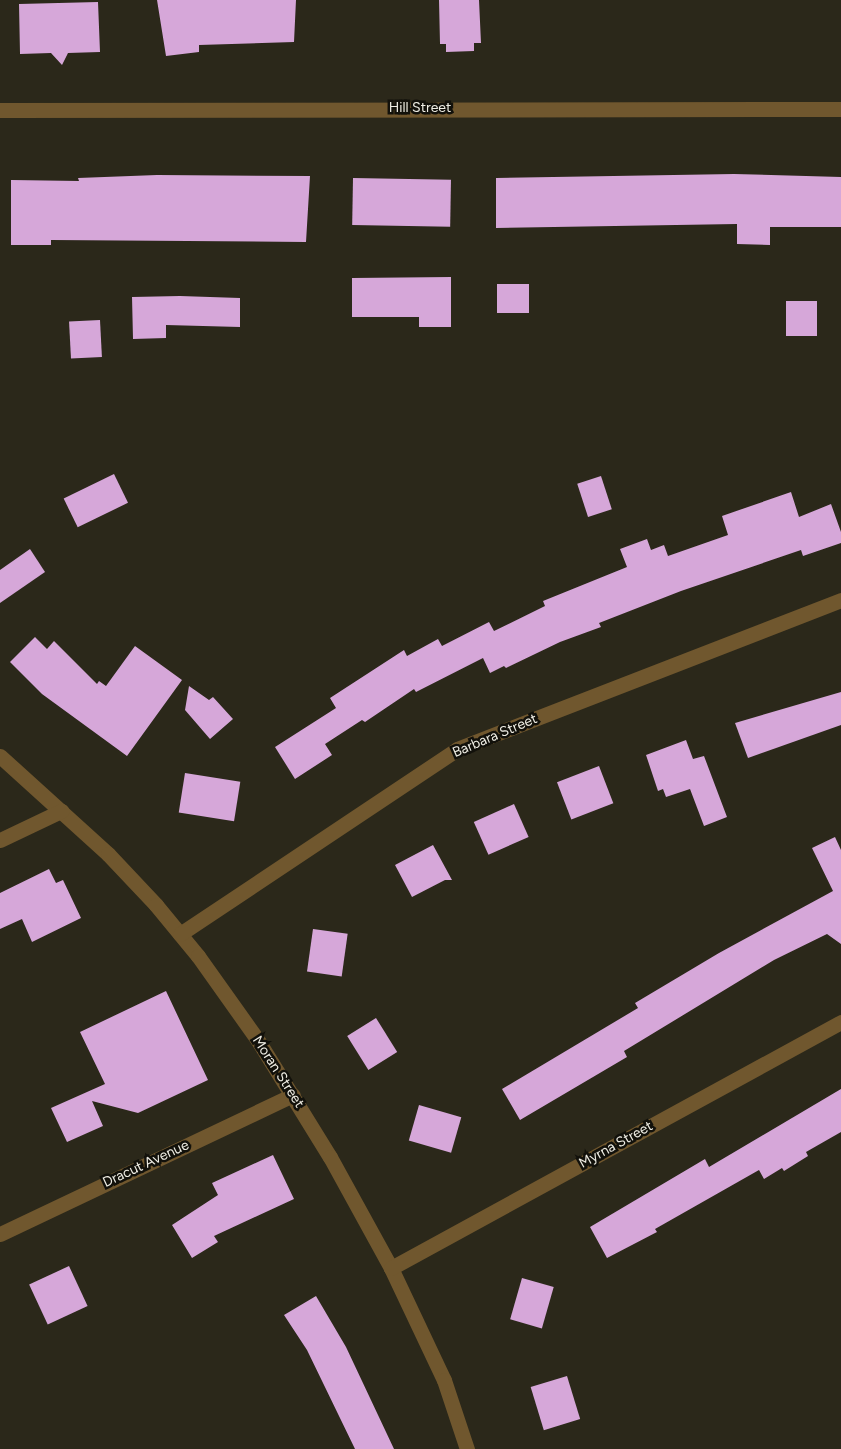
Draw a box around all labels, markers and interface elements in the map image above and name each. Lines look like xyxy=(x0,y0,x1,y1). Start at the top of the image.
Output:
street label: Hill Street xyxy=(389,100,451,116)
street label: Barbara Street xyxy=(450,711,540,761)
street label: Moran Street xyxy=(249,1033,307,1111)
street label: Myrna Street xyxy=(576,1118,656,1172)
street label: Dracut Avenue xyxy=(100,1137,192,1191)

